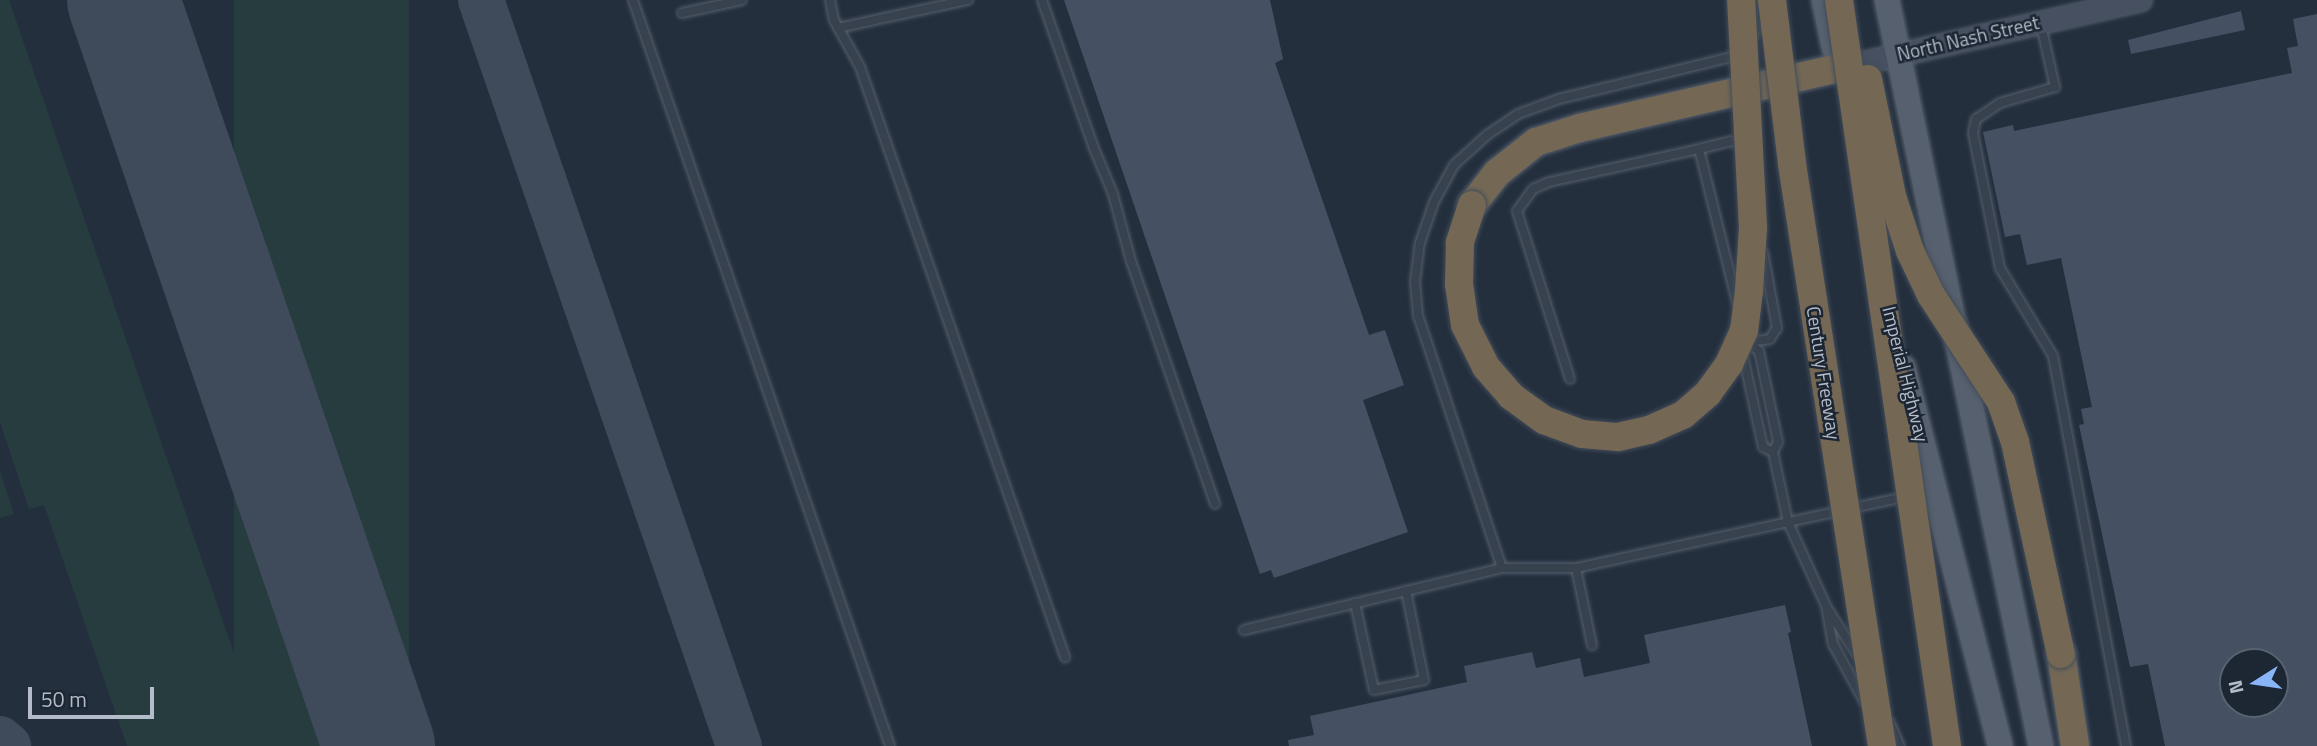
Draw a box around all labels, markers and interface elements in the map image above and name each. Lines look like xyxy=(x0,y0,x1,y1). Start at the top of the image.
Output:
street label: North Nash Street xyxy=(1895,11,2041,65)
street label: Imperial Highway xyxy=(1878,304,1934,444)
street label: Century Freeway xyxy=(1802,305,1846,441)
north arrow xyxy=(2219,648,2289,718)
scale bar xyxy=(32,672,158,716)
text: N xyxy=(2219,678,2250,697)
text: 50 m xyxy=(41,683,87,715)

